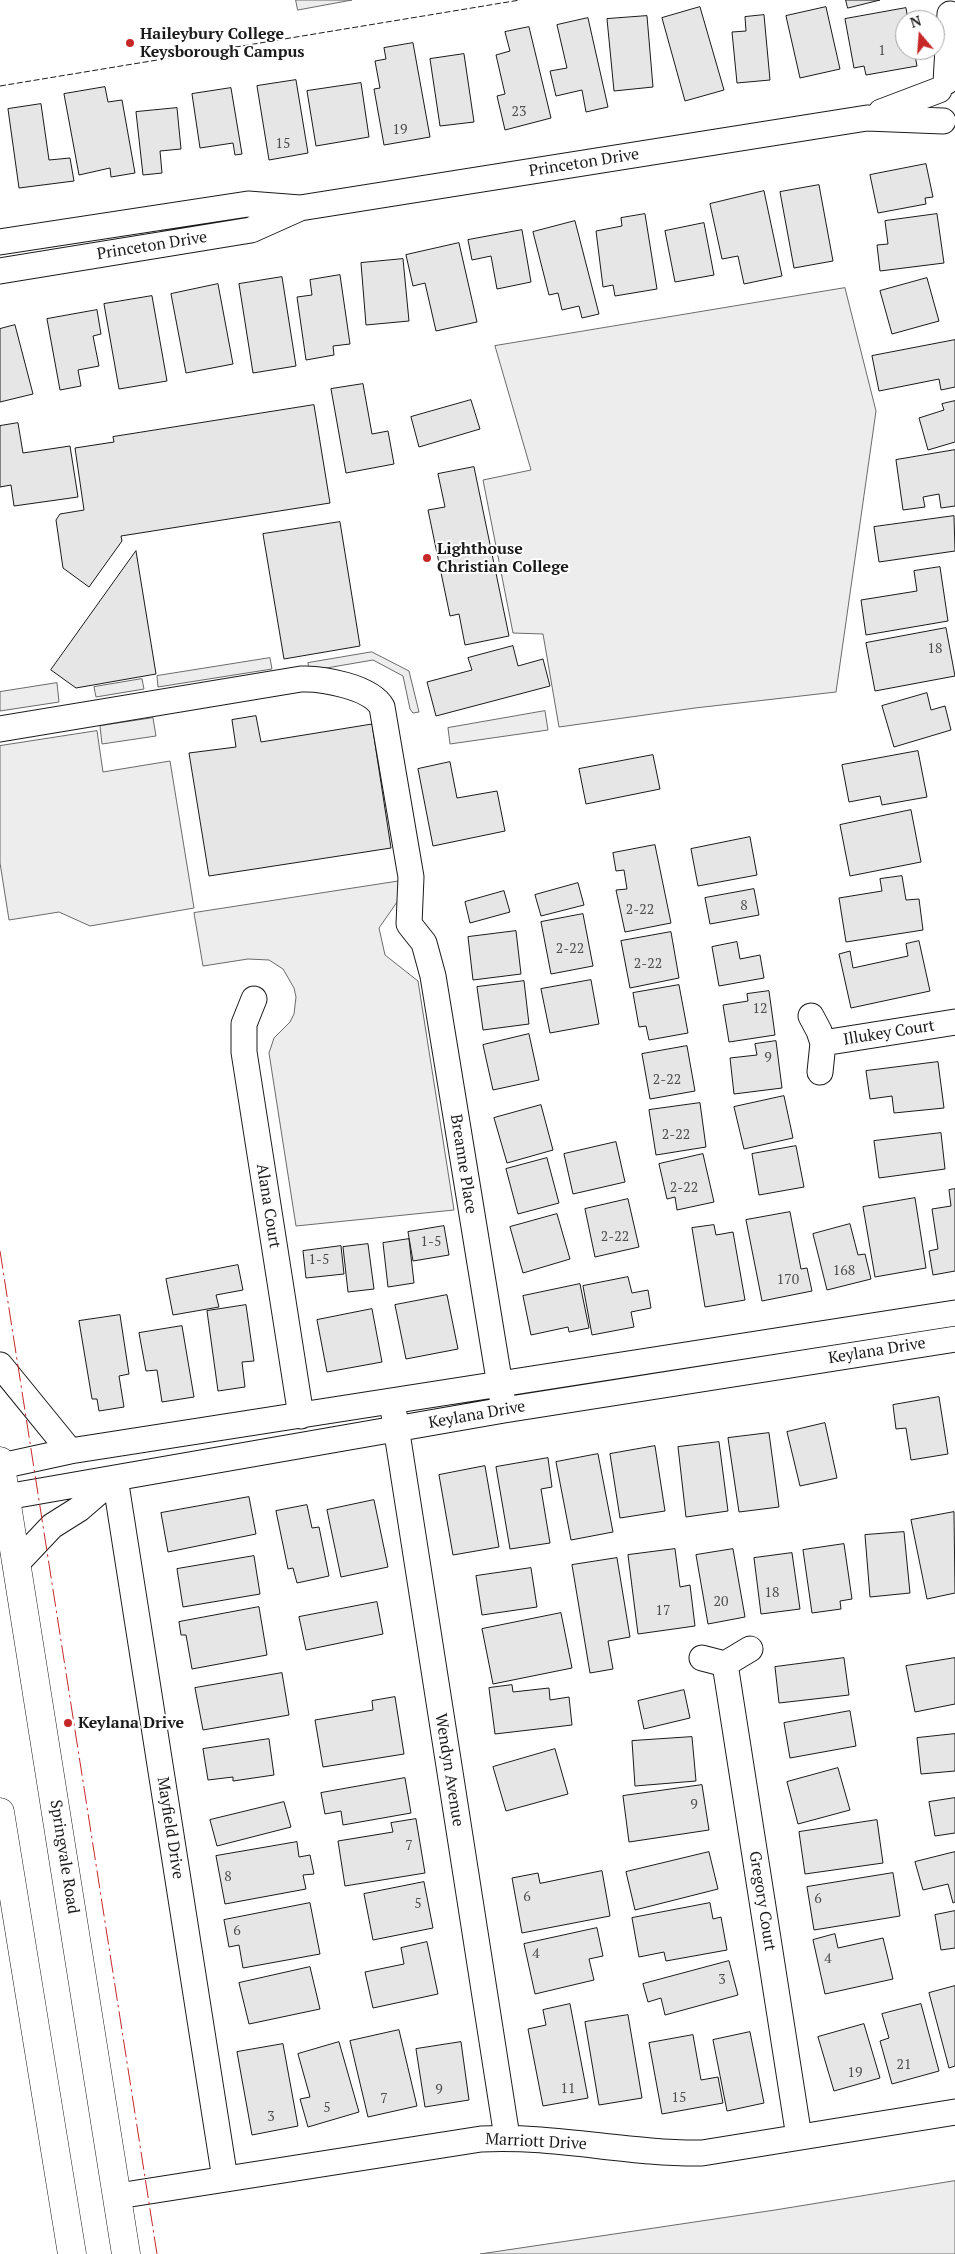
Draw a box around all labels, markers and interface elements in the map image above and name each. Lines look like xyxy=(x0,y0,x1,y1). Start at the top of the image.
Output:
north arrow xyxy=(895,10,945,60)
text: N xyxy=(908,11,924,32)
place label: Haileybury College Keysborough Campus xyxy=(140,24,305,62)
marker: Haileybury College Keysborough Campus xyxy=(124,37,136,49)
house number: 1 xyxy=(878,43,886,59)
house number: 23 xyxy=(512,104,526,120)
house number: 19 xyxy=(393,122,407,138)
house number: 15 xyxy=(276,136,290,152)
street label: Princeton Drive xyxy=(527,145,641,181)
street label: Princeton Drive xyxy=(95,228,209,264)
place label: Lighthouse Christian College xyxy=(437,539,569,577)
marker: Lighthouse Christian College xyxy=(421,552,433,564)
house number: 18 xyxy=(928,641,942,657)
house number: 8 xyxy=(740,898,748,914)
house number: 2-22 xyxy=(626,902,654,918)
house number: 2-22 xyxy=(556,941,584,957)
house number: 2-22 xyxy=(634,956,662,972)
house number: 12 xyxy=(753,1001,767,1017)
street label: Illukey Court xyxy=(842,1016,936,1050)
house number: 9 xyxy=(764,1050,772,1066)
house number: 2-22 xyxy=(653,1072,681,1088)
street label: Breanne Place xyxy=(446,1113,480,1215)
house number: 2-22 xyxy=(662,1127,690,1143)
street label: Alana Court xyxy=(252,1162,284,1250)
house number: 2-22 xyxy=(670,1180,698,1196)
house number: 2-22 xyxy=(601,1229,629,1245)
house number: 1-5 xyxy=(421,1234,441,1250)
house number: 1-5 xyxy=(309,1252,329,1268)
house number: 168 xyxy=(833,1263,855,1279)
house number: 170 xyxy=(777,1272,799,1288)
street label: Keylana Drive xyxy=(827,1334,927,1368)
street label: Keylana Drive xyxy=(427,1397,527,1433)
house number: 18 xyxy=(765,1585,779,1601)
house number: 20 xyxy=(714,1594,728,1610)
house number: 17 xyxy=(656,1603,670,1619)
street label: Wendyn Avenue xyxy=(431,1712,467,1828)
place label: Keylana Drive xyxy=(78,1713,184,1733)
marker: Keylana Drive xyxy=(62,1717,74,1729)
street label: Mayfield Drive xyxy=(152,1775,188,1881)
house number: 9 xyxy=(690,1797,698,1813)
street label: Springvale Road xyxy=(46,1799,82,1915)
house number: 7 xyxy=(405,1838,413,1854)
street label: Gregory Court xyxy=(745,1850,779,1952)
house number: 8 xyxy=(224,1869,232,1885)
house number: 6 xyxy=(523,1889,531,1905)
house number: 6 xyxy=(814,1891,822,1907)
house number: 5 xyxy=(414,1896,422,1912)
house number: 6 xyxy=(233,1923,241,1939)
house number: 4 xyxy=(532,1946,540,1962)
house number: 4 xyxy=(824,1951,832,1967)
house number: 3 xyxy=(718,1972,726,1988)
house number: 21 xyxy=(897,2057,911,2073)
house number: 19 xyxy=(848,2065,862,2081)
house number: 11 xyxy=(561,2081,575,2097)
house number: 9 xyxy=(435,2082,443,2098)
house number: 15 xyxy=(672,2090,686,2106)
house number: 7 xyxy=(380,2091,388,2107)
house number: 5 xyxy=(323,2100,331,2116)
house number: 3 xyxy=(267,2109,275,2125)
street label: Marriott Drive xyxy=(485,2130,587,2154)

